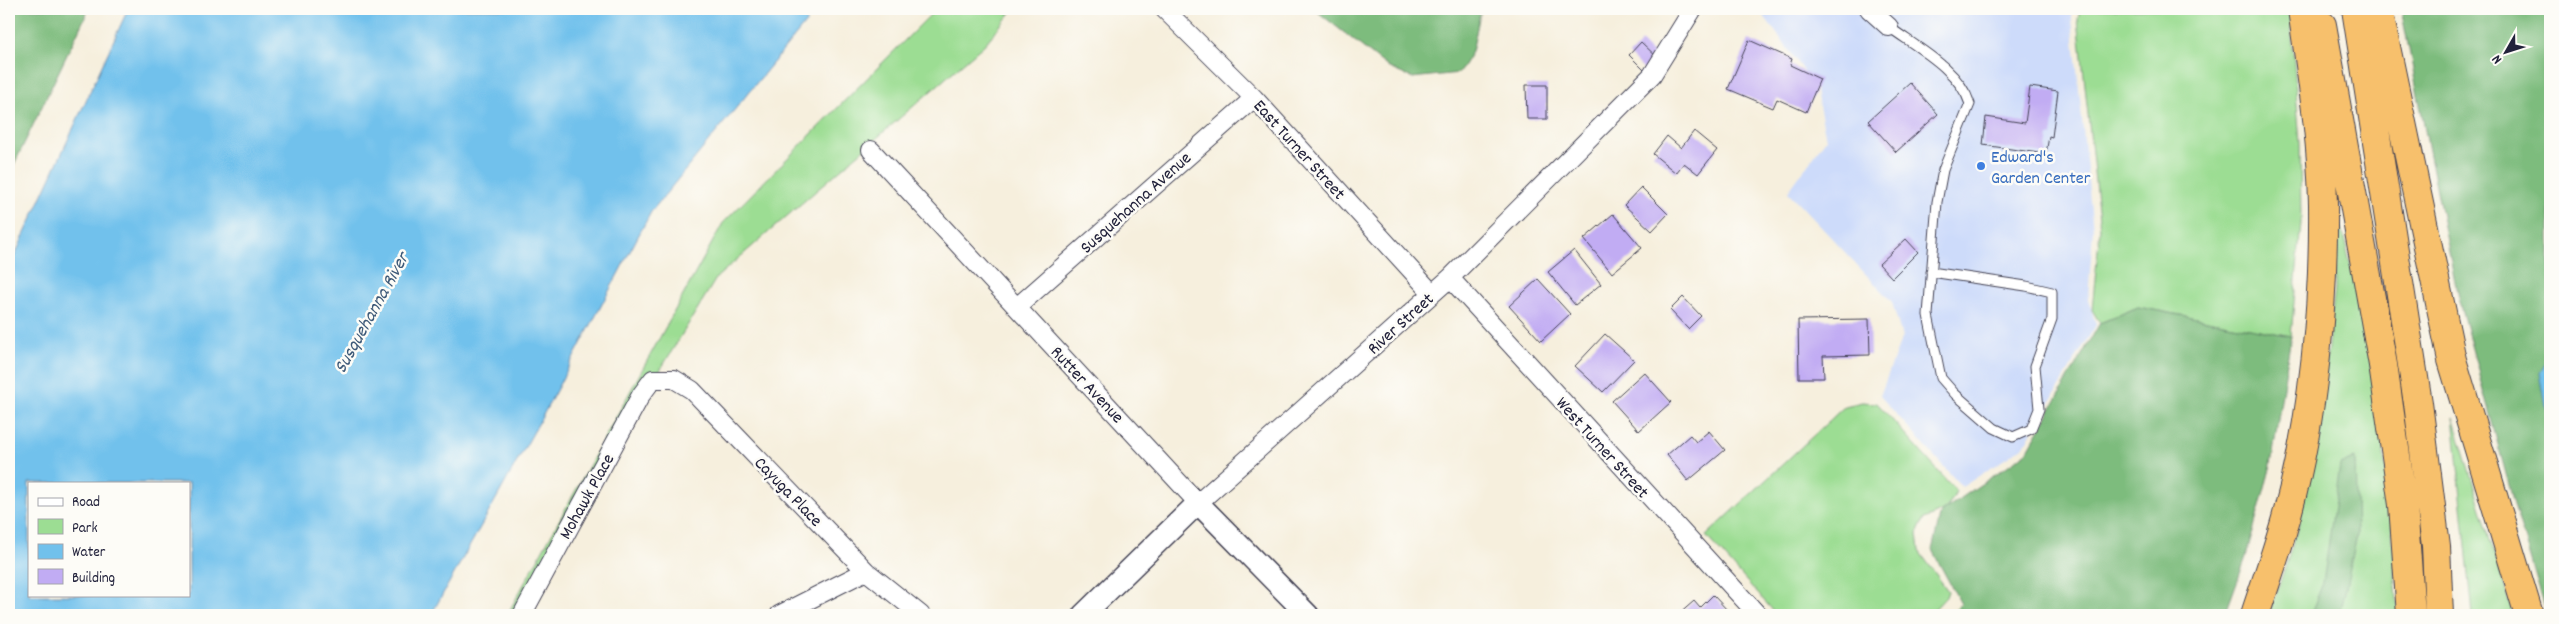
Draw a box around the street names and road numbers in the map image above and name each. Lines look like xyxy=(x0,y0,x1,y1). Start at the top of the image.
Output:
street label: East Turner Street xyxy=(1246,95,1350,207)
street label: Susquehanna Avenue xyxy=(1076,147,1198,261)
street label: River Street xyxy=(1363,288,1441,362)
street label: Rutter Avenue xyxy=(1044,341,1129,430)
street label: West Turner Street xyxy=(1549,392,1654,505)
street label: Mohawk Place xyxy=(554,450,622,545)
street label: Cayuga Place xyxy=(747,452,827,533)

